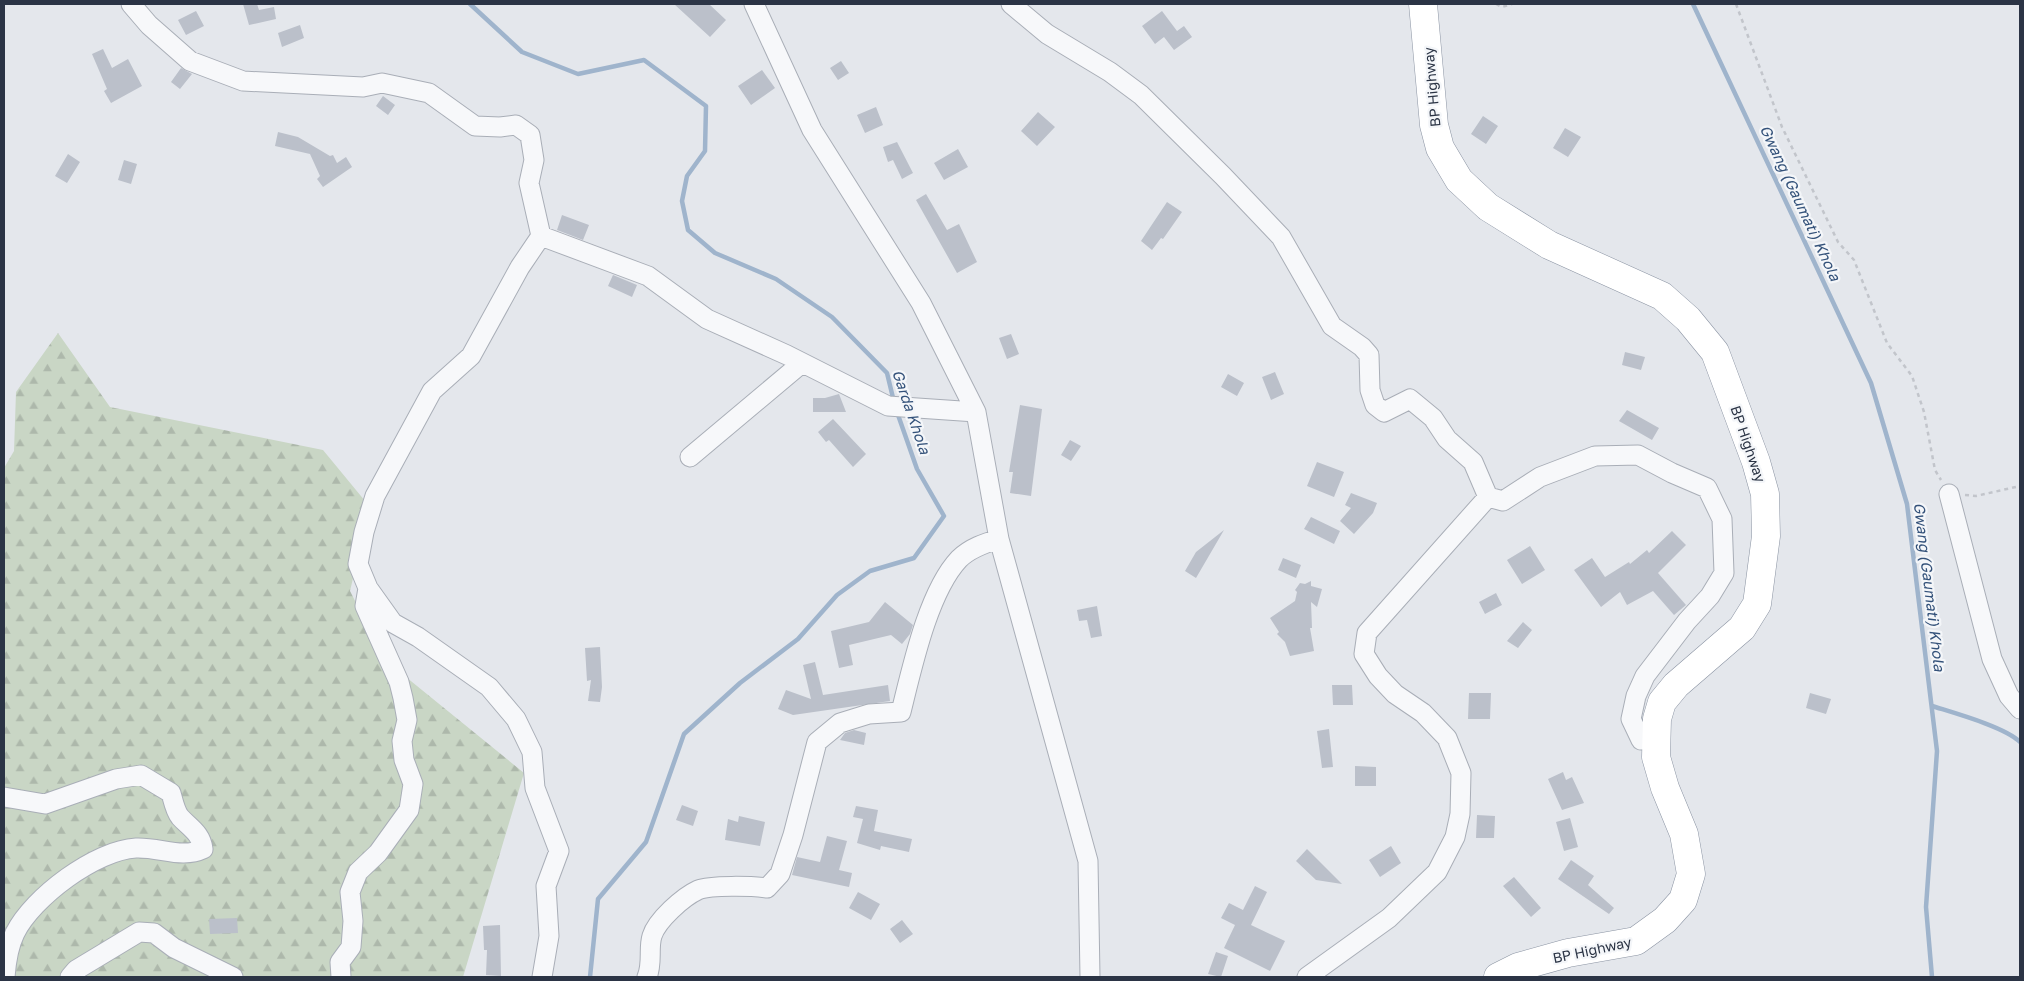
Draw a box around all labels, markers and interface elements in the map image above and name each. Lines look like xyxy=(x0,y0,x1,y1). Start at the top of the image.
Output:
street label: BP Highway xyxy=(1420,46,1443,128)
water label: Gwang (Gaumati) Khola xyxy=(1756,122,1845,284)
water label: Garda Khola xyxy=(889,367,935,457)
street label: BP Highway xyxy=(1727,403,1770,485)
water label: Gwang (Gaumati) Khola xyxy=(1910,501,1949,673)
street label: BP Highway xyxy=(1551,933,1633,966)

